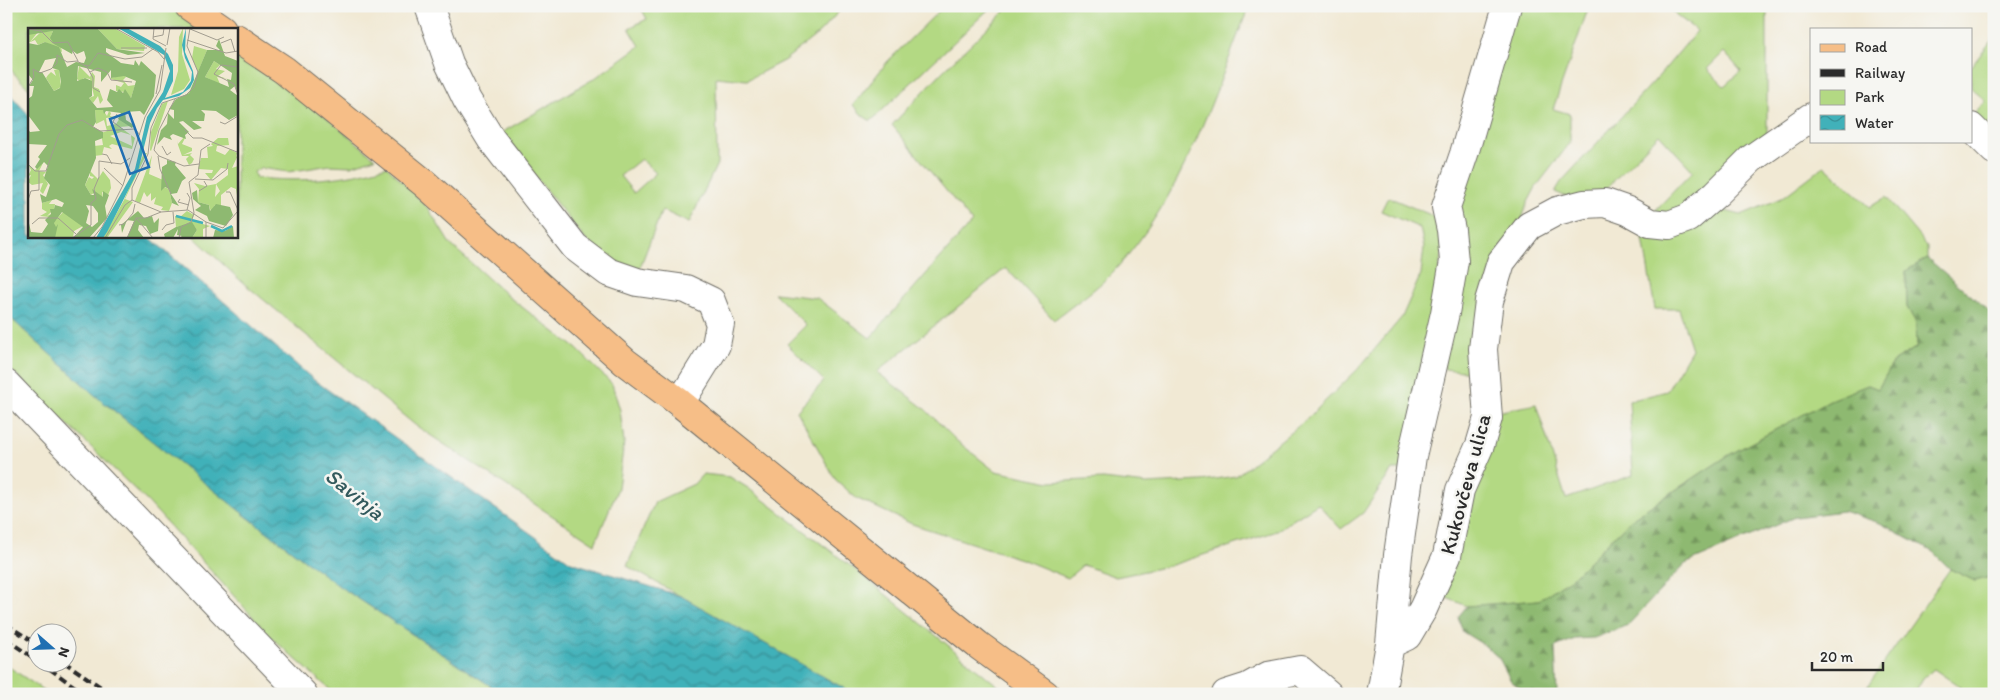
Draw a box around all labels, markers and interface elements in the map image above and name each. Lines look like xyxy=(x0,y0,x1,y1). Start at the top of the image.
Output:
inset map xyxy=(28,28,238,238)
legend xyxy=(1810,28,1972,142)
text: Road xyxy=(1855,38,1888,56)
text: Railway xyxy=(1855,64,1905,82)
text: Park xyxy=(1855,88,1885,106)
text: Water xyxy=(1855,114,1894,132)
street label: Kukovčeva ulica xyxy=(1434,411,1496,557)
water label: Savinja xyxy=(320,462,390,526)
north arrow xyxy=(28,622,78,672)
scale bar xyxy=(1812,640,1884,672)
text: N xyxy=(54,645,73,660)
text: 20 m xyxy=(1820,648,1854,666)

